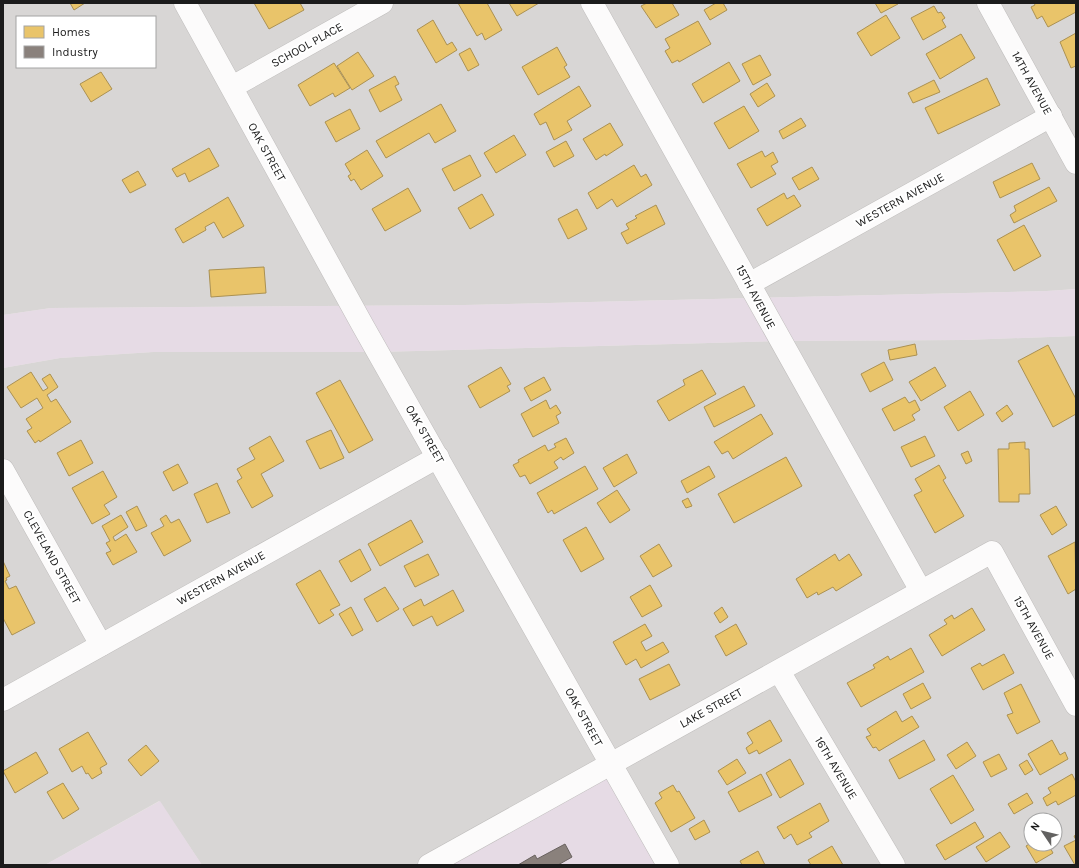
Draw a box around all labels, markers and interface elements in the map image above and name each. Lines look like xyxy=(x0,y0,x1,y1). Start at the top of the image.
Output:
legend xyxy=(16,16,156,68)
street label: SCHOOL PLACE xyxy=(269,20,345,70)
text: Homes xyxy=(52,25,90,39)
text: Industry xyxy=(52,45,98,59)
street label: 14TH AVENUE xyxy=(1009,49,1055,117)
street label: OAK STREET xyxy=(245,120,289,184)
street label: WESTERN AVENUE xyxy=(853,170,947,230)
street label: 15TH AVENUE xyxy=(733,263,779,331)
street label: OAK STREET xyxy=(403,402,447,466)
street label: CLEVELAND STREET xyxy=(20,508,84,606)
street label: WESTERN AVENUE xyxy=(174,548,268,608)
street label: 15TH AVENUE xyxy=(1011,594,1057,662)
street label: OAK STREET xyxy=(562,685,606,749)
street label: LAKE STREET xyxy=(677,685,745,731)
street label: 16TH AVENUE xyxy=(812,734,860,802)
north arrow xyxy=(1023,812,1063,852)
text: N xyxy=(1028,820,1043,834)

